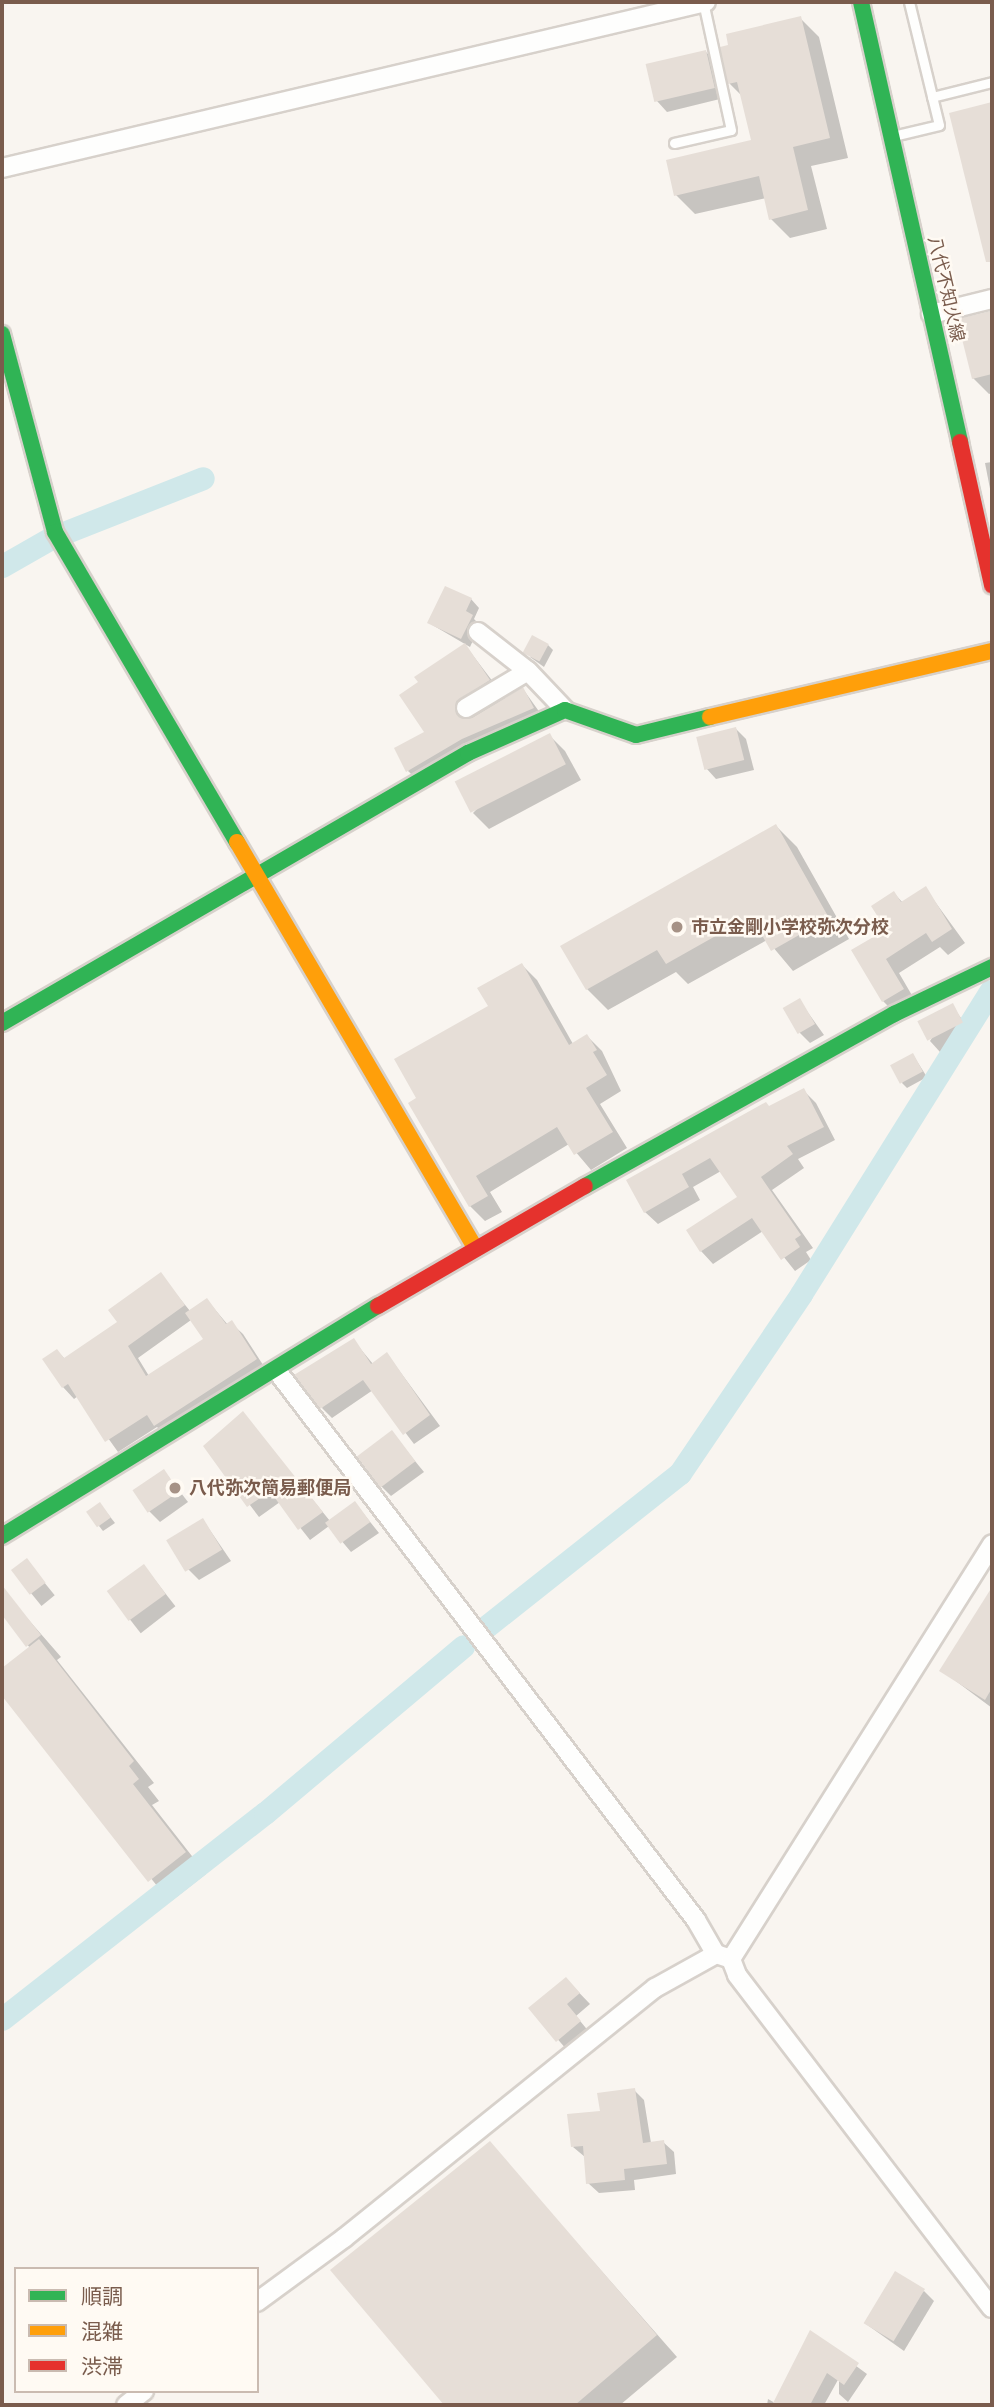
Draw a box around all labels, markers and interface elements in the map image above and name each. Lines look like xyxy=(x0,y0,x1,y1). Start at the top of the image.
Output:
street label: 八代不知火線 xyxy=(923,234,969,344)
place label: 市立金剛小学校弥次分校 xyxy=(691,916,889,938)
marker: 市立金剛小学校弥次分校 xyxy=(669,919,685,935)
place label: 八代弥次簡易郵便局 xyxy=(189,1477,351,1499)
marker: 八代弥次簡易郵便局 xyxy=(167,1480,183,1496)
legend xyxy=(14,2267,259,2393)
text: 順調 xyxy=(81,2282,123,2311)
text: 混雑 xyxy=(81,2317,123,2346)
text: 渋滞 xyxy=(81,2352,123,2381)

